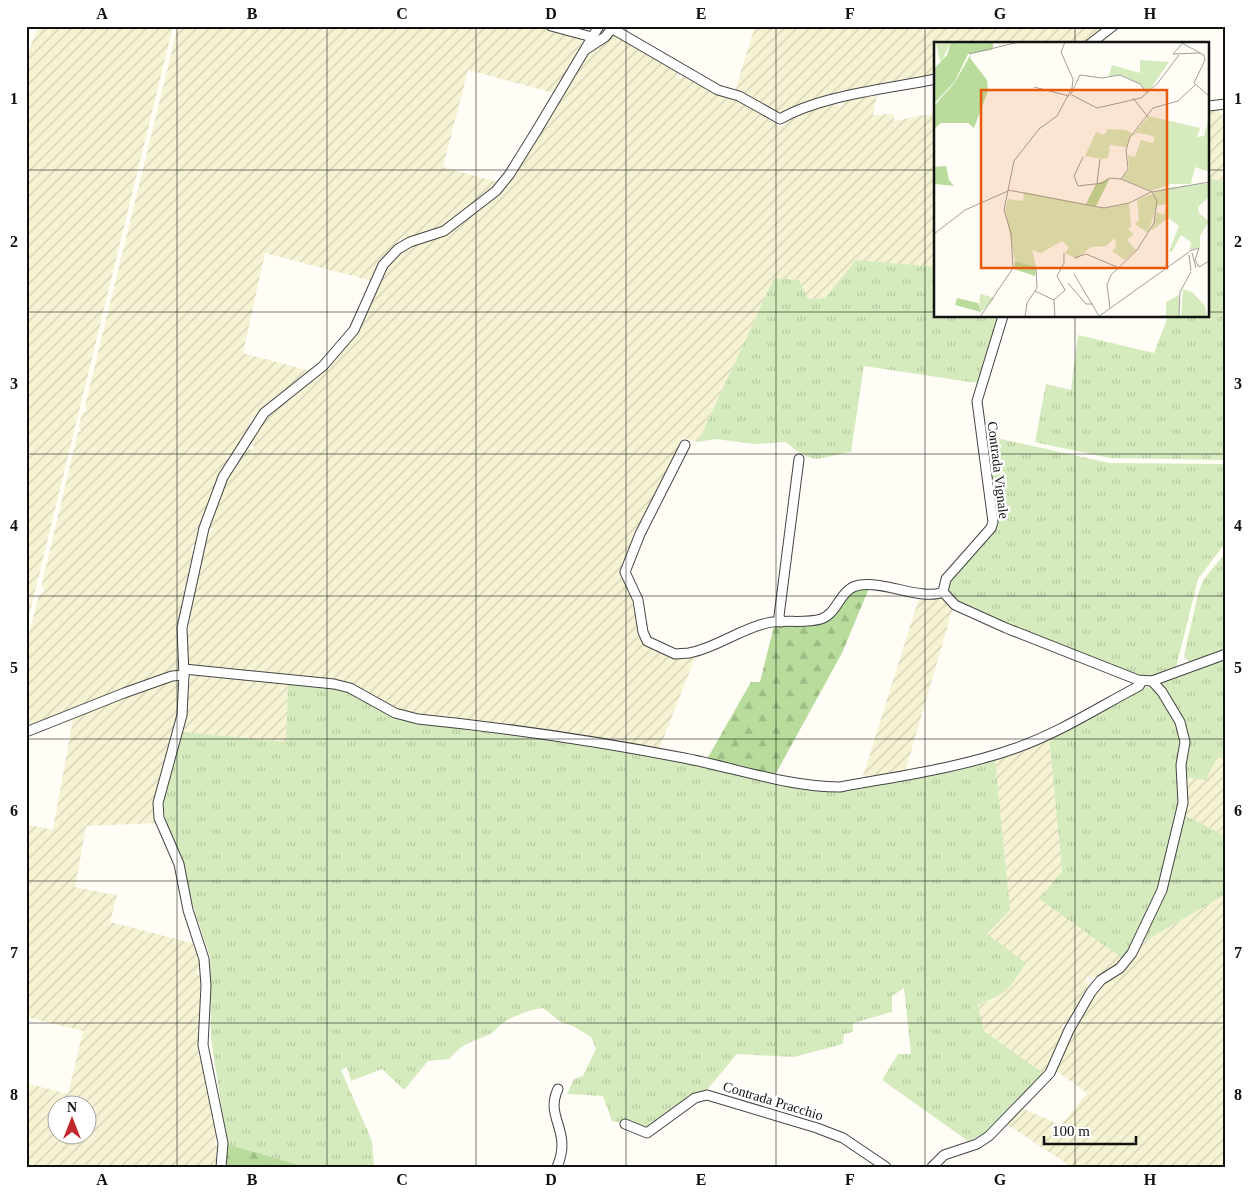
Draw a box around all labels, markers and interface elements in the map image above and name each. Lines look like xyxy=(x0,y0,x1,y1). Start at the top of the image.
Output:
text: A xyxy=(96,5,108,22)
text: B xyxy=(247,5,258,22)
text: C xyxy=(396,5,408,22)
text: D xyxy=(545,5,557,22)
text: E xyxy=(696,5,706,22)
text: F xyxy=(845,5,855,22)
text: G xyxy=(994,5,1007,22)
text: H xyxy=(1144,5,1157,22)
inset map xyxy=(934,42,1210,318)
text: 1 xyxy=(10,90,18,107)
text: 1 xyxy=(1234,90,1242,107)
text: 2 xyxy=(10,233,18,250)
text: 2 xyxy=(1234,233,1242,250)
text: 3 xyxy=(10,375,18,392)
text: 3 xyxy=(1234,375,1242,392)
street label: Contrada Vignale xyxy=(985,420,1011,520)
text: 4 xyxy=(10,517,18,534)
text: 4 xyxy=(1234,517,1242,534)
text: 5 xyxy=(10,659,18,676)
text: 5 xyxy=(1234,659,1242,676)
text: 6 xyxy=(10,802,18,819)
text: 6 xyxy=(1234,802,1242,819)
text: 7 xyxy=(10,944,18,961)
text: 7 xyxy=(1234,944,1242,961)
street label: Contrada Pracchio xyxy=(721,1079,825,1123)
text: 8 xyxy=(10,1086,18,1103)
text: 8 xyxy=(1234,1086,1242,1103)
north arrow xyxy=(48,1096,98,1146)
text: N xyxy=(67,1100,77,1115)
scale bar xyxy=(1044,1113,1137,1145)
text: 100 m xyxy=(1052,1123,1090,1139)
text: A xyxy=(96,1171,108,1188)
text: B xyxy=(247,1171,258,1188)
text: C xyxy=(396,1171,408,1188)
text: D xyxy=(545,1171,557,1188)
text: E xyxy=(696,1171,706,1188)
text: F xyxy=(845,1171,855,1188)
text: G xyxy=(994,1171,1007,1188)
text: H xyxy=(1144,1171,1157,1188)

